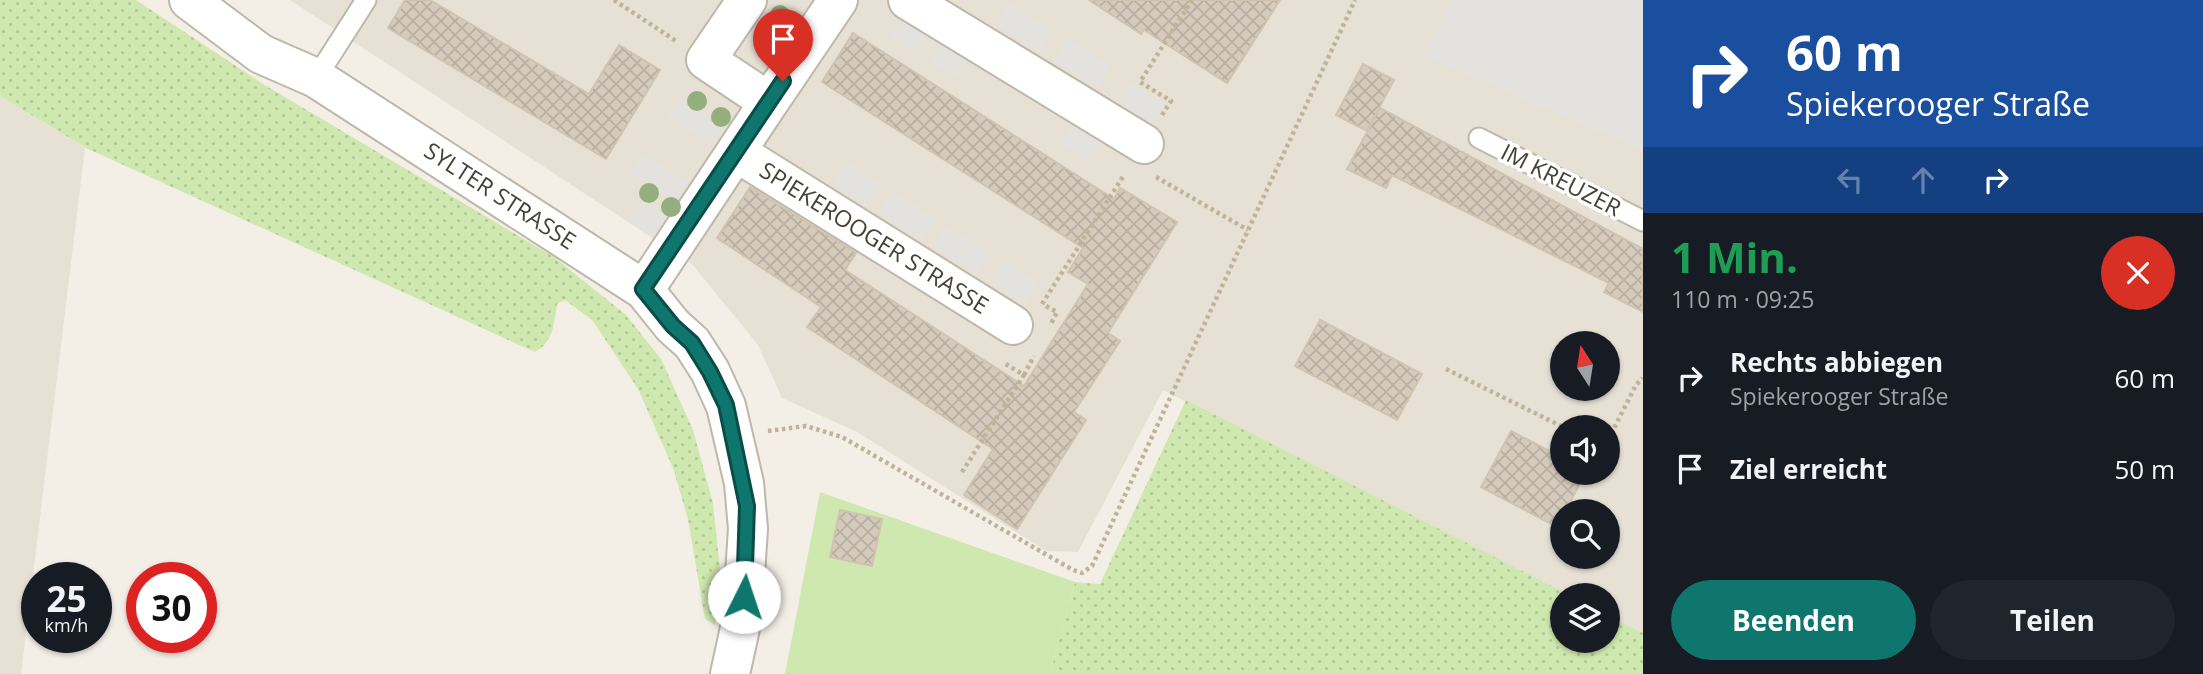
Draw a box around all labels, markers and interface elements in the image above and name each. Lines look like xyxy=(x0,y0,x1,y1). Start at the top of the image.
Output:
pin xyxy=(753,9,813,81)
text: 60 m xyxy=(1786,19,1903,85)
icon: arrive xyxy=(764,20,802,58)
icon: right xyxy=(1671,28,1762,119)
text: Spiekerooger Straße xyxy=(1786,82,2090,125)
street label: SYLTER STRASSE xyxy=(418,134,583,256)
street label: IM KREUZER xyxy=(1496,135,1627,223)
street label: SPIEKEROOGER STRASSE xyxy=(754,154,995,321)
icon: left xyxy=(1831,161,1869,199)
icon: ahead xyxy=(1904,161,1942,199)
icon: right xyxy=(1977,161,2015,199)
text: 1 Min. xyxy=(1671,228,1798,285)
button: close xyxy=(2101,236,2175,310)
text: 110 m · 09:25 xyxy=(1671,283,1814,315)
north arrow xyxy=(1550,331,1620,401)
map controls xyxy=(1550,331,1620,653)
text: Rechts abbiegen xyxy=(1730,344,1943,380)
icon: right xyxy=(1671,359,1709,397)
text: 60 m xyxy=(2114,360,2175,396)
text: Spiekerooger Straße xyxy=(1730,380,1948,412)
button: sound xyxy=(1550,415,1620,485)
icon: arrive xyxy=(1671,450,1709,488)
text: Ziel erreicht xyxy=(1730,451,1887,487)
text: 50 m xyxy=(2114,451,2175,487)
button: search xyxy=(1550,499,1620,569)
position arrow xyxy=(707,560,781,634)
speed limit sign: 30 xyxy=(126,562,217,653)
text: 25 xyxy=(46,575,87,622)
button: Beenden xyxy=(1671,580,1916,660)
button: Teilen xyxy=(1930,580,2175,660)
button: layers xyxy=(1550,583,1620,653)
text: km/h xyxy=(45,613,88,637)

